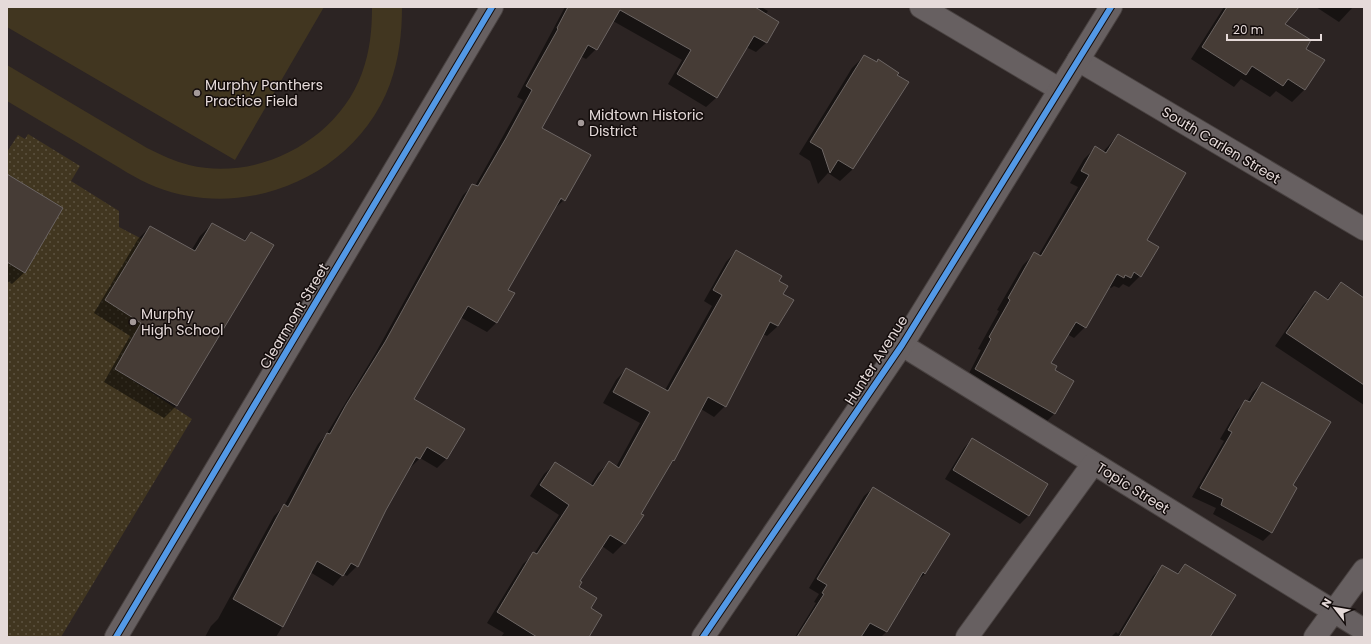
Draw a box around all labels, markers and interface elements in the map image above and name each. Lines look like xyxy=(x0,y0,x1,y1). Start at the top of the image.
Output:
scale bar xyxy=(1227,16,1321,42)
text: 20 m xyxy=(1233,21,1263,38)
place label: Murphy Panthers Practice Field xyxy=(205,75,323,111)
marker: Murphy Panthers Practice Field xyxy=(192,88,202,98)
street label: South Carlen Street xyxy=(1158,102,1284,188)
place label: Midtown Historic District xyxy=(589,105,704,141)
marker: Midtown Historic District xyxy=(576,118,586,128)
street label: Clearmont Street xyxy=(255,260,333,372)
place label: Murphy High School xyxy=(141,304,223,340)
street label: Hunter Avenue xyxy=(840,311,913,409)
marker: Murphy High School xyxy=(128,317,138,327)
street label: Topic Street xyxy=(1093,458,1173,518)
north arrow xyxy=(1315,588,1355,628)
text: N xyxy=(1317,595,1335,611)

